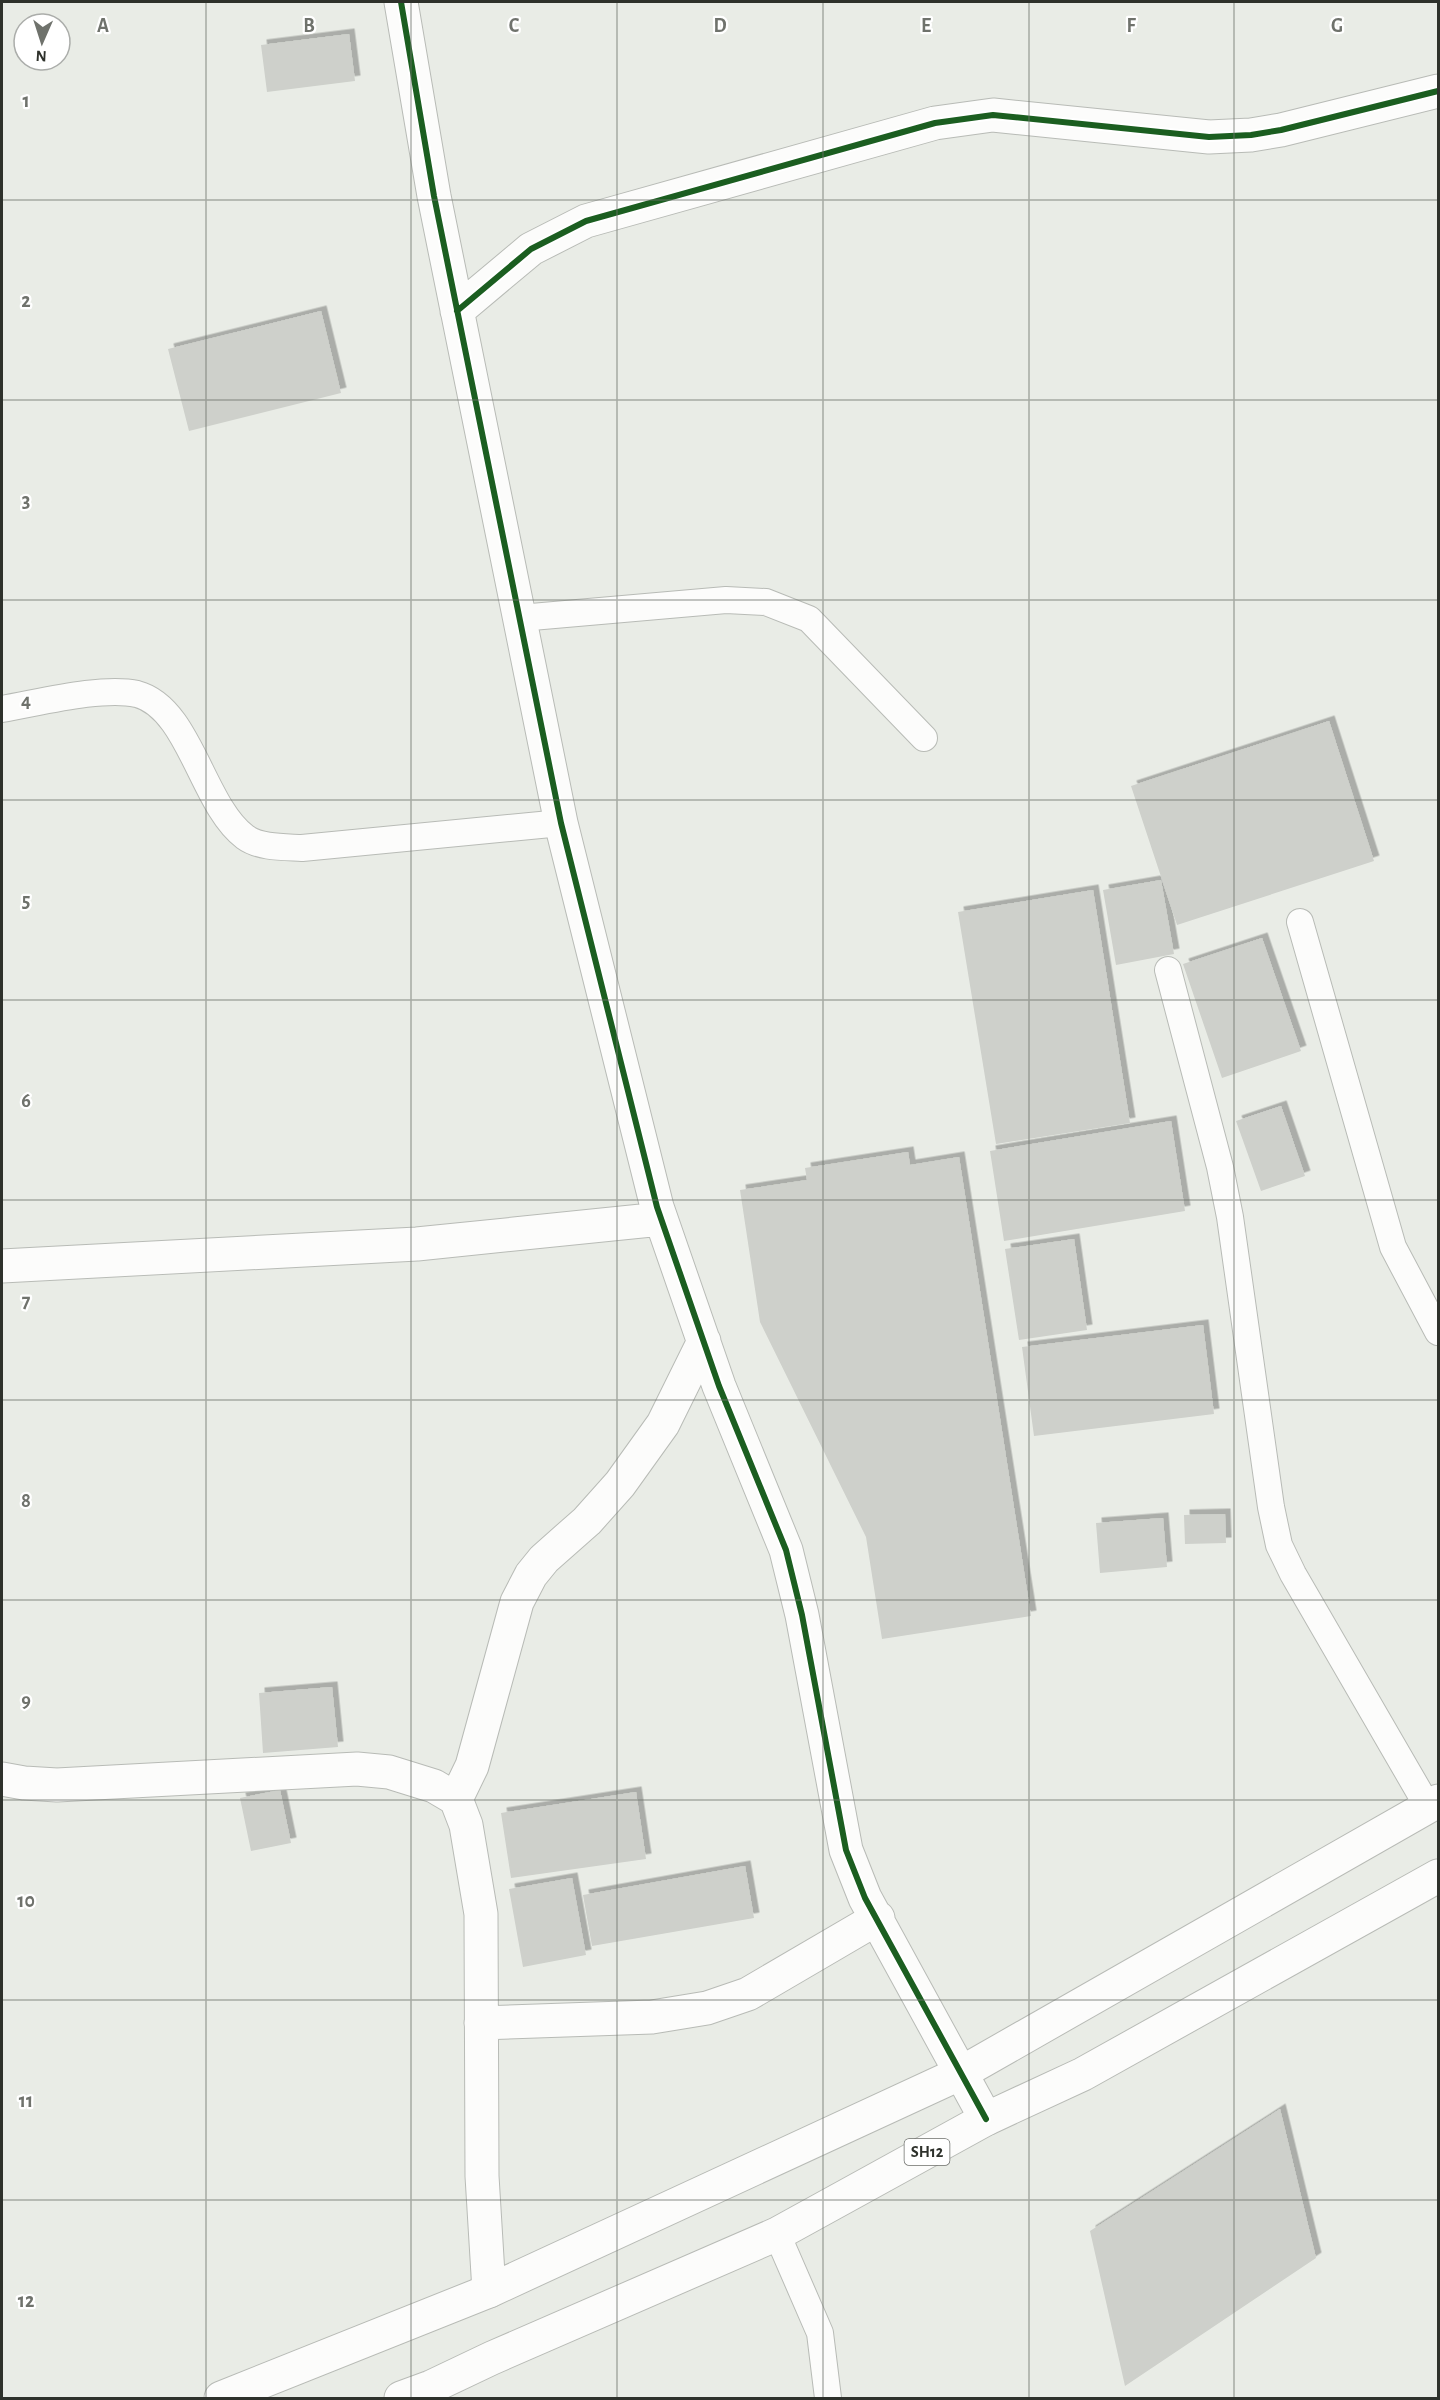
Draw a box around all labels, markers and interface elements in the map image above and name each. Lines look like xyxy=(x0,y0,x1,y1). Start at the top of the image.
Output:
north arrow xyxy=(12,12,72,72)
text: A xyxy=(97,16,109,36)
text: B xyxy=(303,16,315,36)
text: C xyxy=(509,16,520,36)
text: D xyxy=(713,16,727,36)
text: E xyxy=(921,16,931,36)
text: F xyxy=(1126,16,1136,36)
text: G xyxy=(1331,16,1343,36)
text: N xyxy=(35,48,47,64)
text: 1 xyxy=(22,91,30,111)
text: 2 xyxy=(21,291,31,311)
text: 3 xyxy=(22,491,30,511)
text: 4 xyxy=(21,691,31,711)
text: 5 xyxy=(22,891,30,911)
text: 6 xyxy=(21,1091,31,1111)
text: 7 xyxy=(22,1291,31,1311)
text: 8 xyxy=(21,1491,31,1511)
text: 9 xyxy=(21,1691,31,1711)
text: 10 xyxy=(17,1891,35,1911)
text: 11 xyxy=(19,2091,33,2111)
road number: SH12 xyxy=(904,2139,950,2165)
text: 12 xyxy=(18,2291,34,2311)

